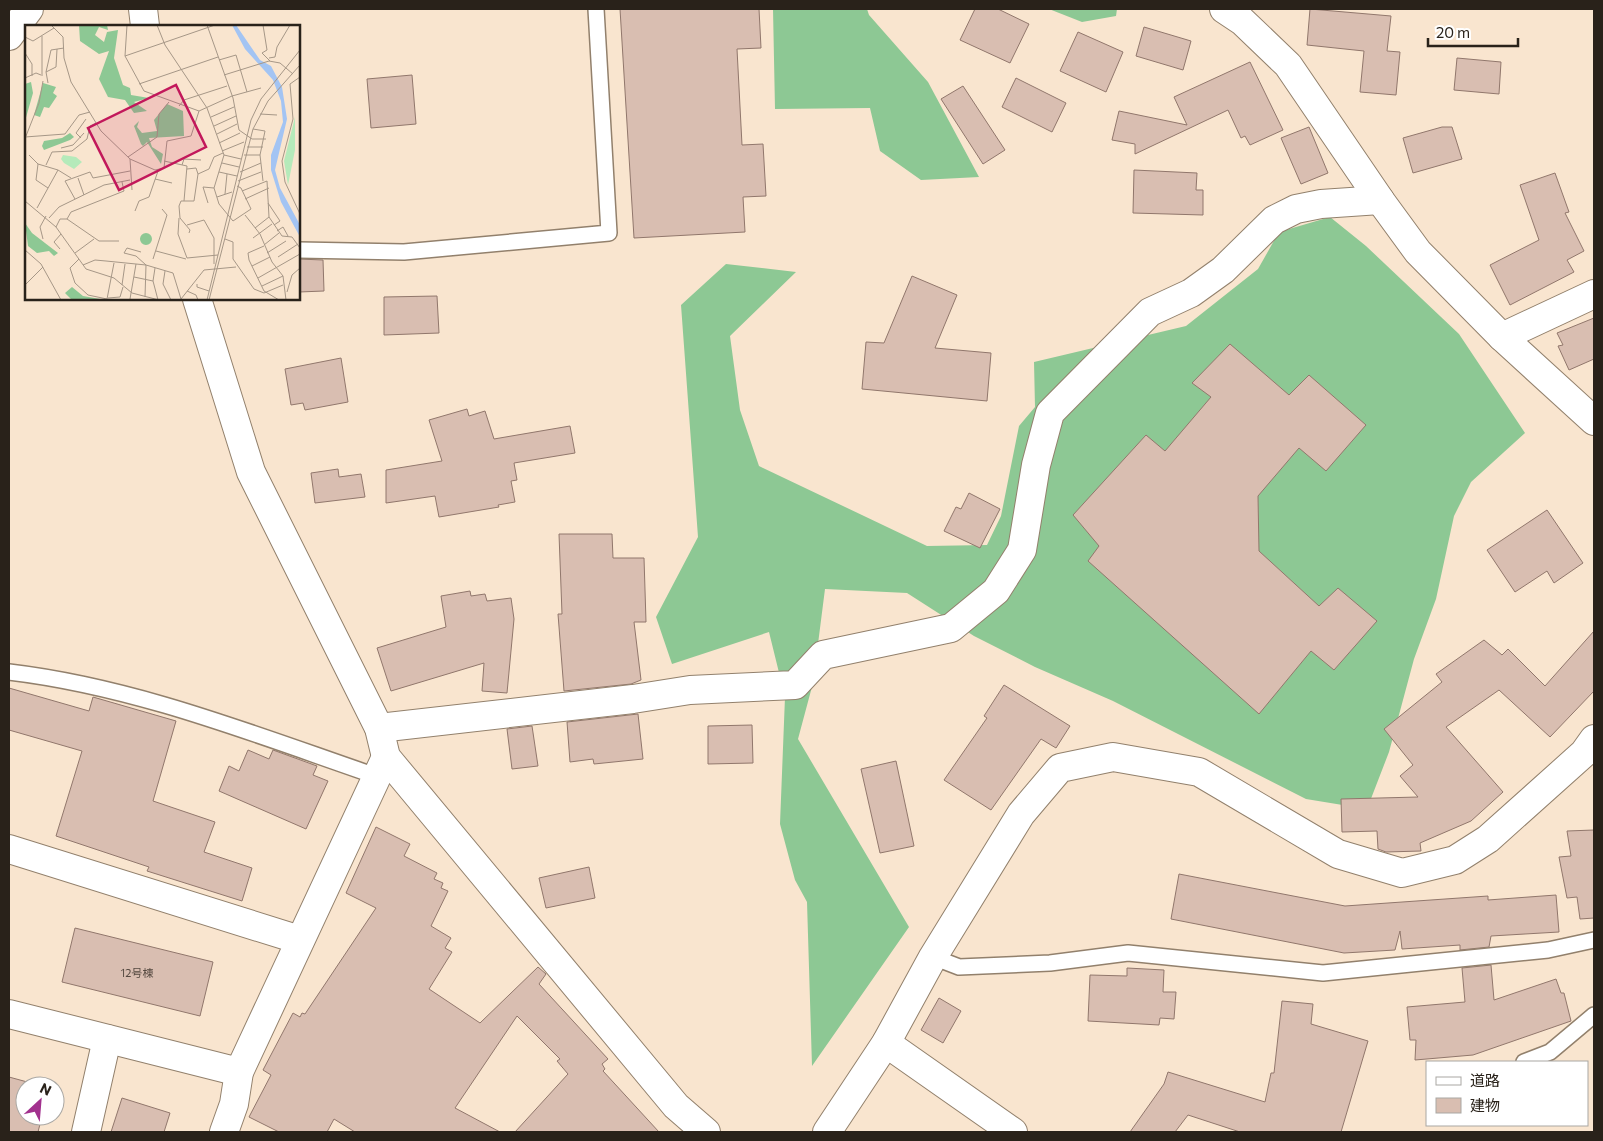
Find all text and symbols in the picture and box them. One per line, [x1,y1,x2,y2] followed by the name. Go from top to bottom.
[1428,15,1518,47] scale bar
[1436,23,1470,41] text: 20 m
[25,25,300,300] inset map
[121,966,153,979] house number: 12号棟
[1426,1061,1588,1126] legend
[1470,1071,1500,1089] text: 道路
[15,1076,65,1126] north arrow
[37,1079,54,1099] text: N
[1470,1096,1500,1114] text: 建物

